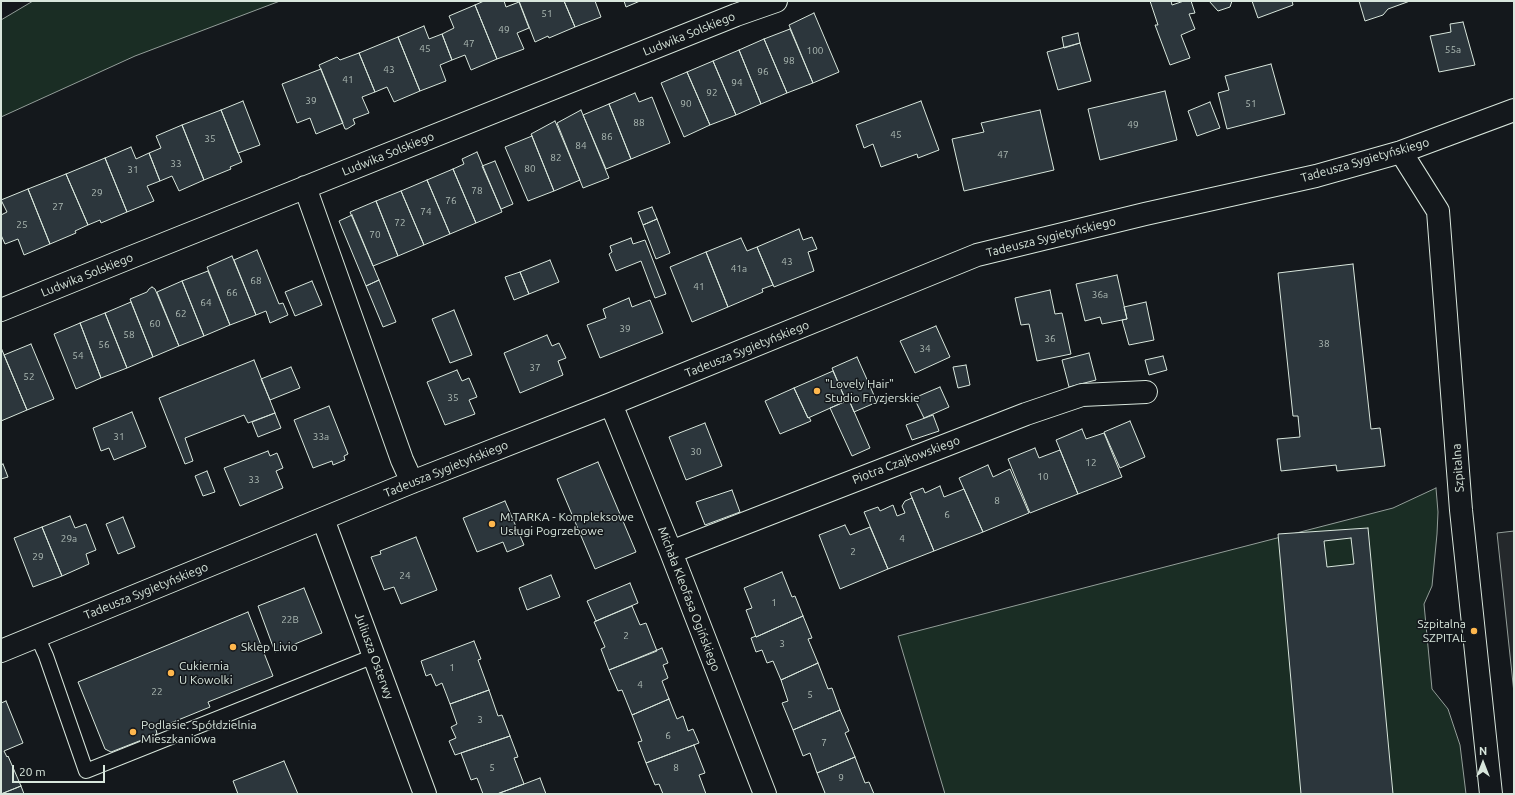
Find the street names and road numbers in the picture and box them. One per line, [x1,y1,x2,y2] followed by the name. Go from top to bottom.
[641,9,737,59] street label: Ludwika Solskiego
[340,129,436,179] street label: Ludwika Solskiego
[1299,135,1431,185] street label: Tadeusza Sygietyńskiego
[985,214,1117,260] street label: Tadeusza Sygietyńskiego
[39,250,135,300] street label: Ludwika Solskiego
[683,317,811,381] street label: Tadeusza Sygietyńskiego
[850,433,962,487] street label: Piotra Czajkowskiego
[382,437,510,501] street label: Tadeusza Sygietyńskiego
[1449,443,1467,493] street label: Szpitalna
[655,525,723,673] street label: Michała Kleofasa Ogińskiego
[82,559,210,623] street label: Tadeusza Sygietyńskiego
[352,611,396,701] street label: Juliusza Osterwy

